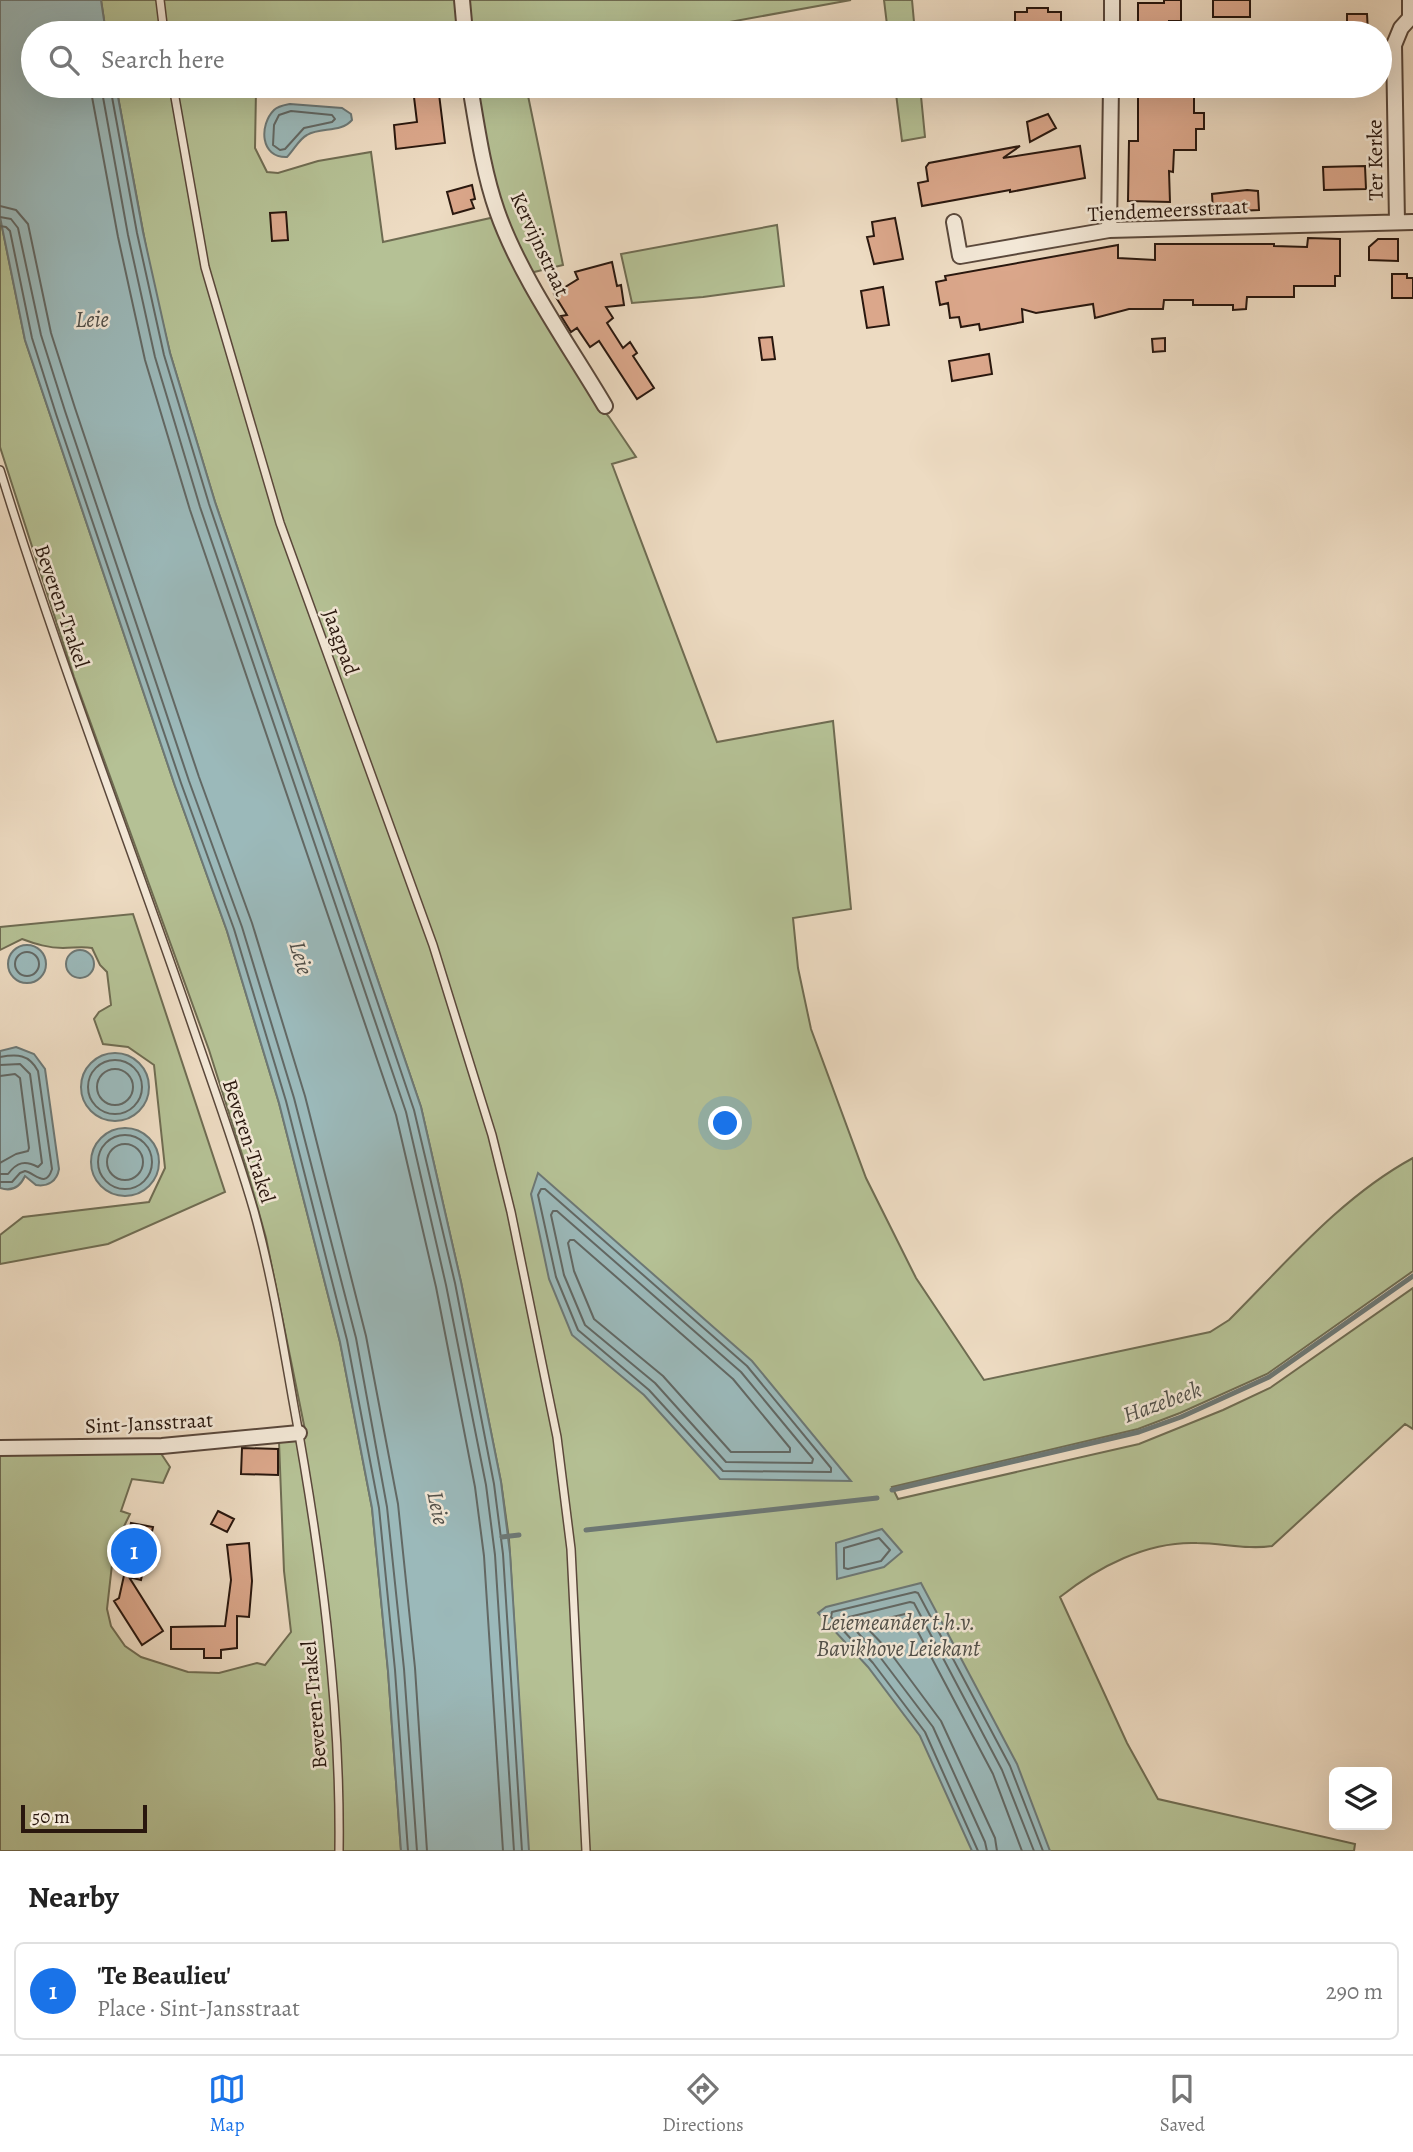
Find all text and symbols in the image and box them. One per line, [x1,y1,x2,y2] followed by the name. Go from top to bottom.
[21,21,1392,98] search box
[45,41,83,79] icon: search
[101,42,225,77] text: Search here
[1360,119,1390,201] street label: Ter Kerke
[504,187,576,301] street label: Kervijnstraat
[1087,192,1249,228] street label: Tiendemeersstraat
[75,304,109,335] water label: Leie
[28,541,96,671] street label: Beveren-Trakel
[316,605,366,680] street label: Jaagpad
[281,938,321,978] water label: Leie
[216,1076,282,1206] street label: Beveren-Trakel
[708,1106,742,1140] your location
[1118,1374,1206,1430] water label: Hazebeek
[84,1406,214,1440] street label: Sint-Jansstraat
[419,1488,457,1528] water label: Leie
[111,1525,157,1577] pin: 1
[816,1607,981,1664] water label: Leiemeander t.h.v. Bavikhove Leiekant
[294,1640,334,1770] street label: Beveren-Trakel
[1329,1767,1392,1830] map controls
[1329,1767,1392,1830] button: layers
[21,1802,147,1834] scale bar
[32,1804,70,1830] text: 50 m
[28,1877,119,1917] text: Nearby
[97,1958,231,1993] text: 'Te Beaulieu'
[49,1976,57,2007] text: 1
[1326,1976,1383,2007] text: 290 m
[97,1993,300,2024] text: Place · Sint-Jansstraat
[208,2070,246,2138] tab: Map
[662,2070,744,2138] tab: Directions
[1160,2070,1205,2138] tab: Saved

